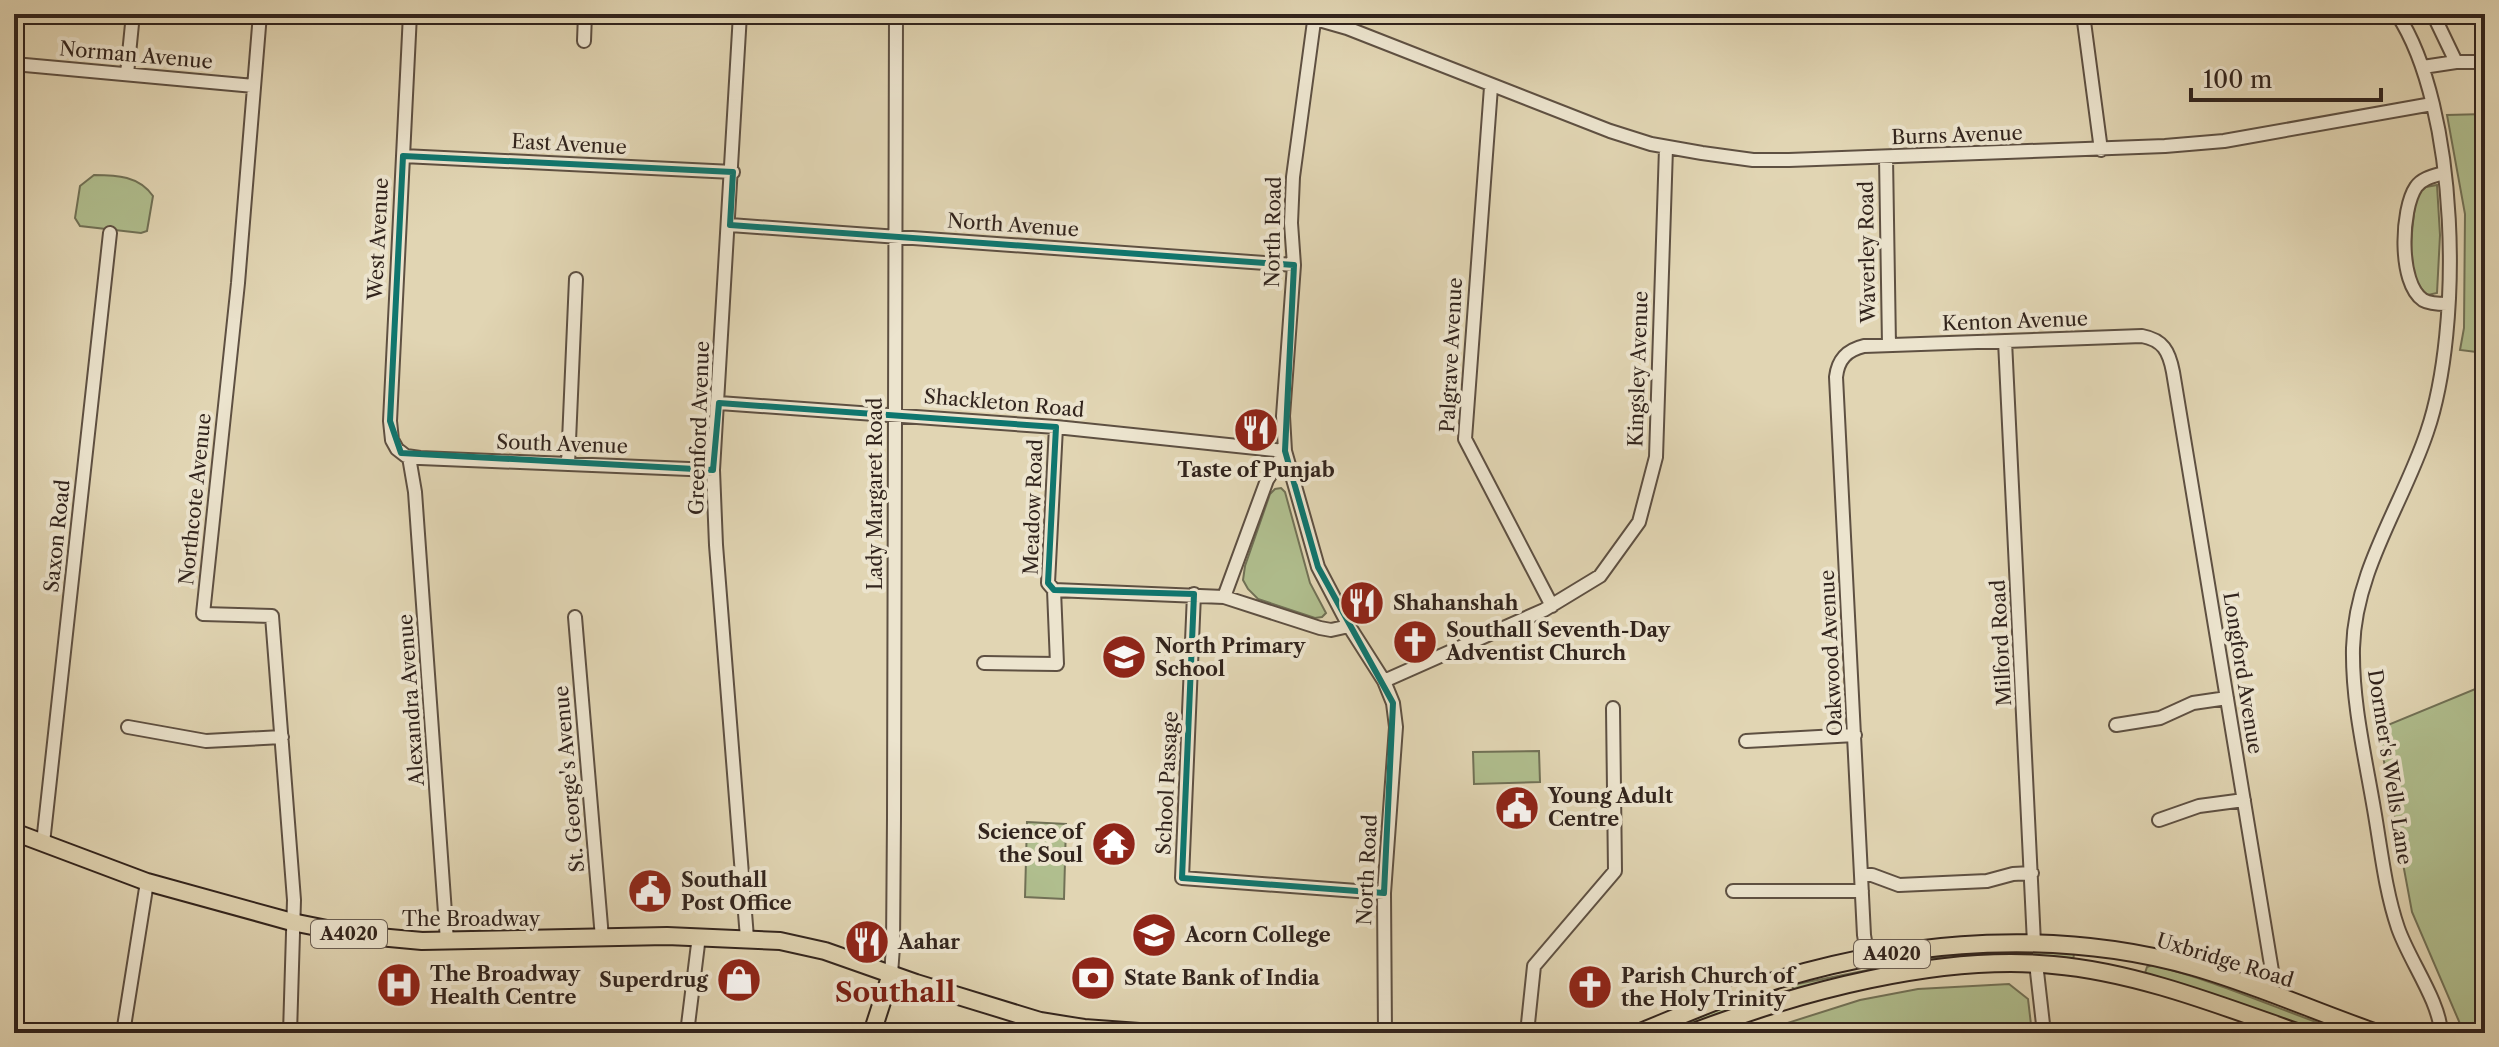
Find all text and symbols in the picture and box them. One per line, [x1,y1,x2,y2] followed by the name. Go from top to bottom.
[58,36,214,74] street label: Norman Avenue
[2191,52,2381,102] scale bar
[2203,65,2272,94] text: 100 m
[1891,121,2023,149] street label: Burns Avenue
[511,129,627,159] street label: East Avenue
[1260,176,1286,288] street label: North Road
[363,177,393,302] street label: West Avenue
[1854,181,1880,324] street label: Waverley Road
[946,208,1080,242] street label: North Avenue
[1435,277,1467,433] street label: Palgrave Avenue
[1623,290,1653,448] street label: Kingsley Avenue
[1942,306,2088,336] street label: Kenton Avenue
[684,340,714,516] street label: Greenford Avenue
[923,384,1085,422] street label: Shackleton Road
[863,398,887,590] street label: Lady Margaret Road
[1232,406,1280,454] restaurant icon: Taste of Punjab
[174,412,216,586] street label: Northcote Avenue
[496,430,628,458] street label: South Avenue
[1019,439,1047,575] street label: Meadow Road
[1177,458,1335,482] place label: Taste of Punjab
[39,478,75,594] street label: Saxon Road
[1815,569,1847,737] street label: Oakwood Avenue
[1338,579,1386,627] restaurant icon: Shahanshah
[1986,579,2016,707] street label: Milford Road
[2218,590,2268,756] street label: Longford Avenue
[1393,591,1519,615] place label: Shahanshah
[393,613,429,788] street label: Alexandra Avenue
[1391,618,1439,666] church icon: Southall Seventh-Day Adventist Church
[1445,618,1671,665] place label: Southall Seventh-Day Adventist Church
[1100,633,1148,681] school or university icon: North Primary School
[1155,634,1306,681] place label: North Primary School
[2363,668,2417,866] street label: Dormer's Wells Lane
[549,685,589,873] street label: St. George's Avenue
[1151,711,1183,855] street label: School Passage
[1493,784,1541,832] public building icon: Young Adult Centre
[1547,784,1673,831] place label: Young Adult Centre
[1352,814,1382,926] street label: North Road
[977,820,1086,867] place label: Science of the Soul
[1090,820,1138,868] temple icon: Science of the Soul
[626,867,674,915] public building icon: Southall Post Office
[681,868,792,915] place label: Southall Post Office
[402,907,541,931] street label: The Broadway
[1130,911,1178,959] school or university icon: Acorn College
[843,918,891,966] restaurant icon: Aahar
[311,920,387,948] road number: A4020
[1184,923,1331,947] place label: Acorn College
[2154,928,2296,992] street label: Uxbridge Road
[897,930,960,954] place label: Aahar
[1854,940,1930,968] road number: A4020
[1069,954,1117,1002] bank icon: State Bank of India
[715,956,763,1004] shop icon: Superdrug
[375,961,423,1009] hospital icon: The Broadway Health Centre
[430,962,581,1009] place label: The Broadway Health Centre
[1566,963,1614,1011] church icon: Parish Church of the Holy Trinity
[1621,964,1797,1011] place label: Parish Church of the Holy Trinity
[1124,966,1320,990] place label: State Bank of India
[599,968,708,992] place label: Superdrug
[835,975,955,1009] district label: Southall

